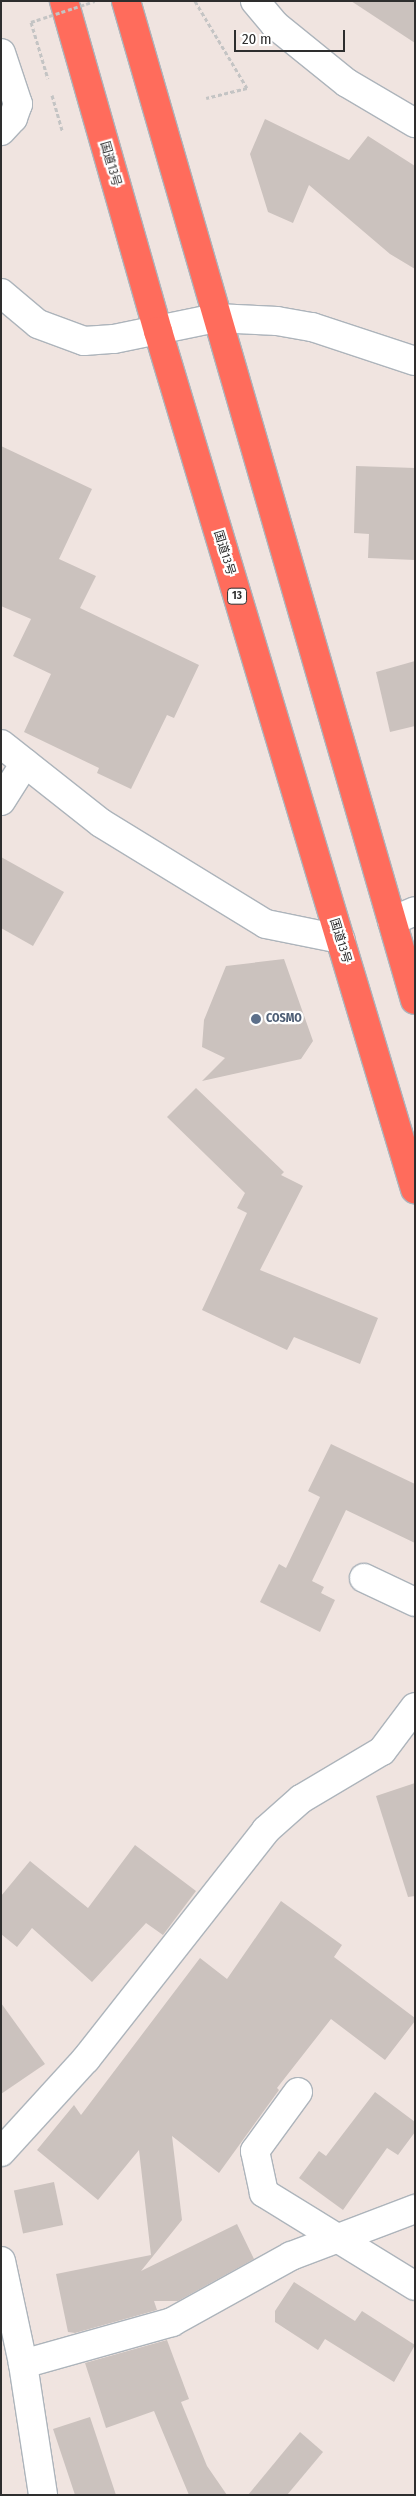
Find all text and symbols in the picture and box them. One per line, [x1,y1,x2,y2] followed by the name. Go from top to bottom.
[236,20,347,52] scale bar
[242,30,272,48] text: 20 m
[97,140,123,188] street label: 国道13号
[210,529,238,577] street label: 国道13号
[227,588,247,604] road number: 13
[326,917,354,965] street label: 国道13号
[266,1012,302,1026] place label: COSMO
[250,1013,262,1025] marker: COSMO

